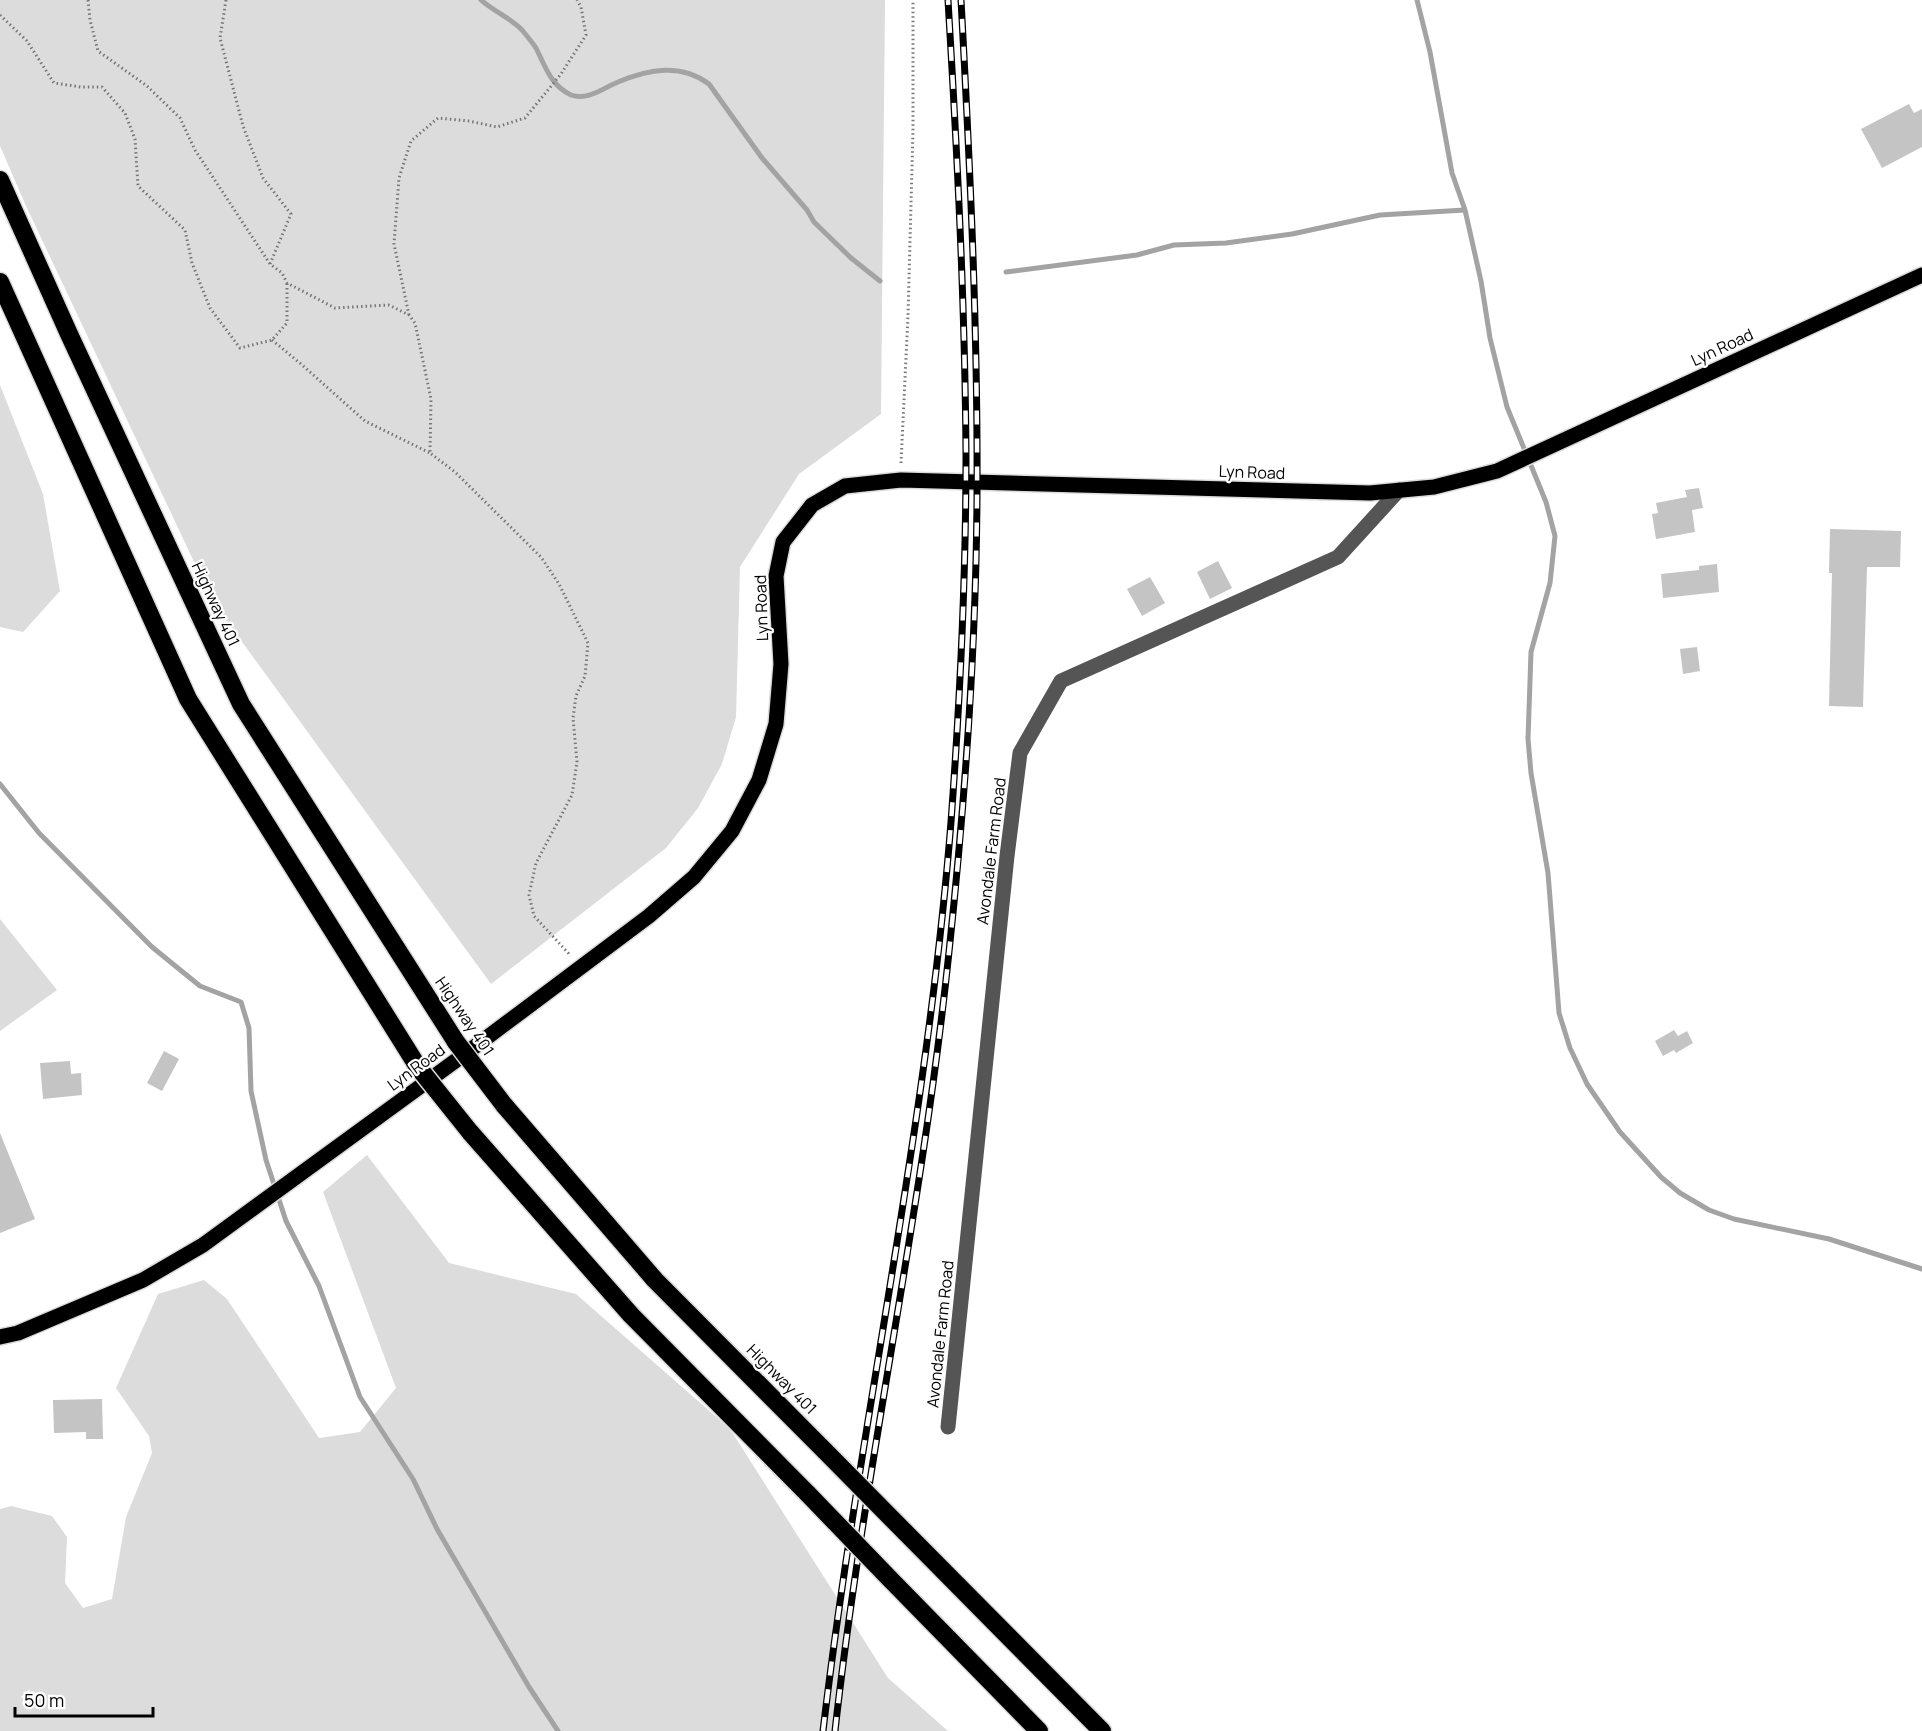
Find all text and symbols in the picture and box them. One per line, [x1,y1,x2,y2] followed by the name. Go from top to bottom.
[1687,323,1757,371] street label: Lyn Road
[1218,460,1286,484] street label: Lyn Road
[187,558,245,650] street label: Highway 401
[749,574,773,642] street label: Lyn Road
[971,776,1011,926] street label: Avondale Farm Road
[430,972,500,1060] street label: Highway 401
[383,1039,449,1095] street label: Lyn Road
[921,1259,959,1409] street label: Avondale Farm Road
[742,1339,822,1419] street label: Highway 401
[15,1680,153,1718] scale bar
[24,1688,64,1712] text: 50 m

